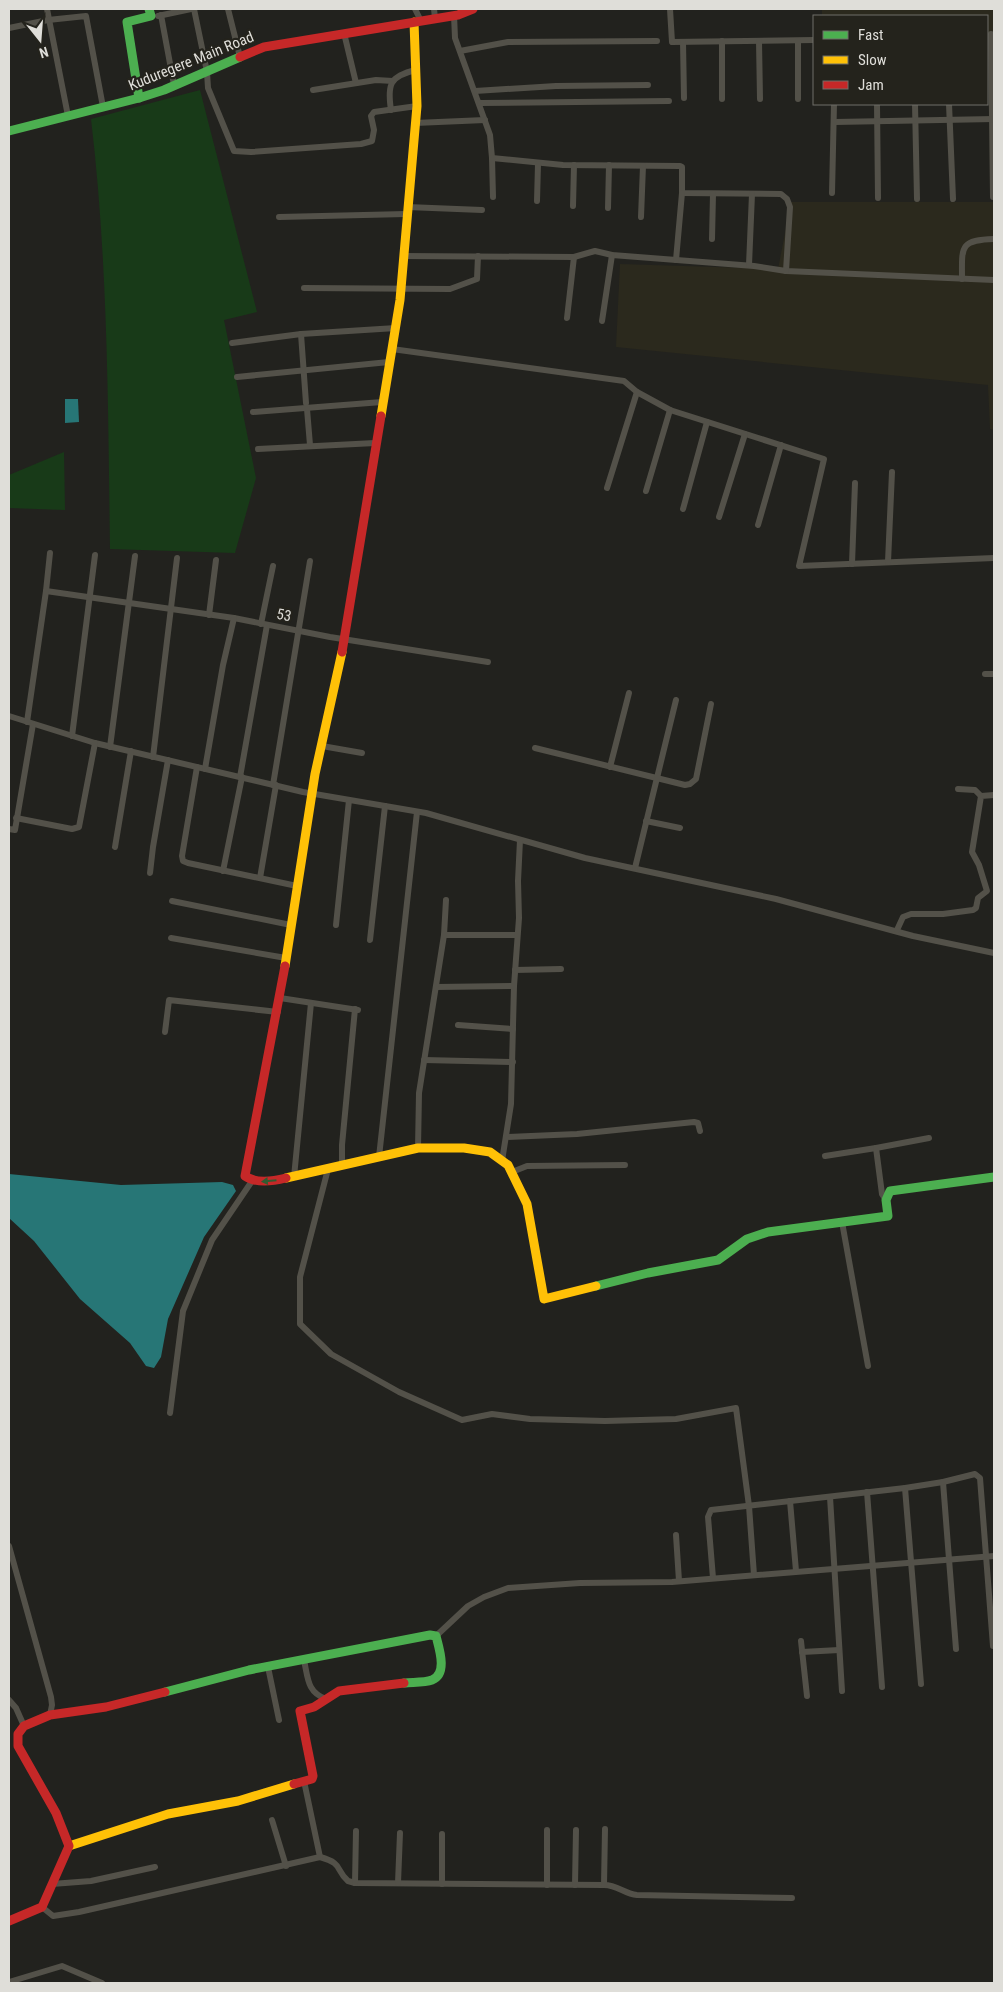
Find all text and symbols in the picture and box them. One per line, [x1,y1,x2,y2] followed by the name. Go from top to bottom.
[15,15,65,65] north arrow
[813,15,988,105] legend
[858,26,883,44] text: Fast
[126,28,256,94] street label: Kuduregere Main Road
[37,44,50,61] text: N
[858,51,887,69] text: Slow
[858,76,884,94] text: Jam
[275,605,293,625] street label: 53
[261,1177,277,1185] one-way arrow

